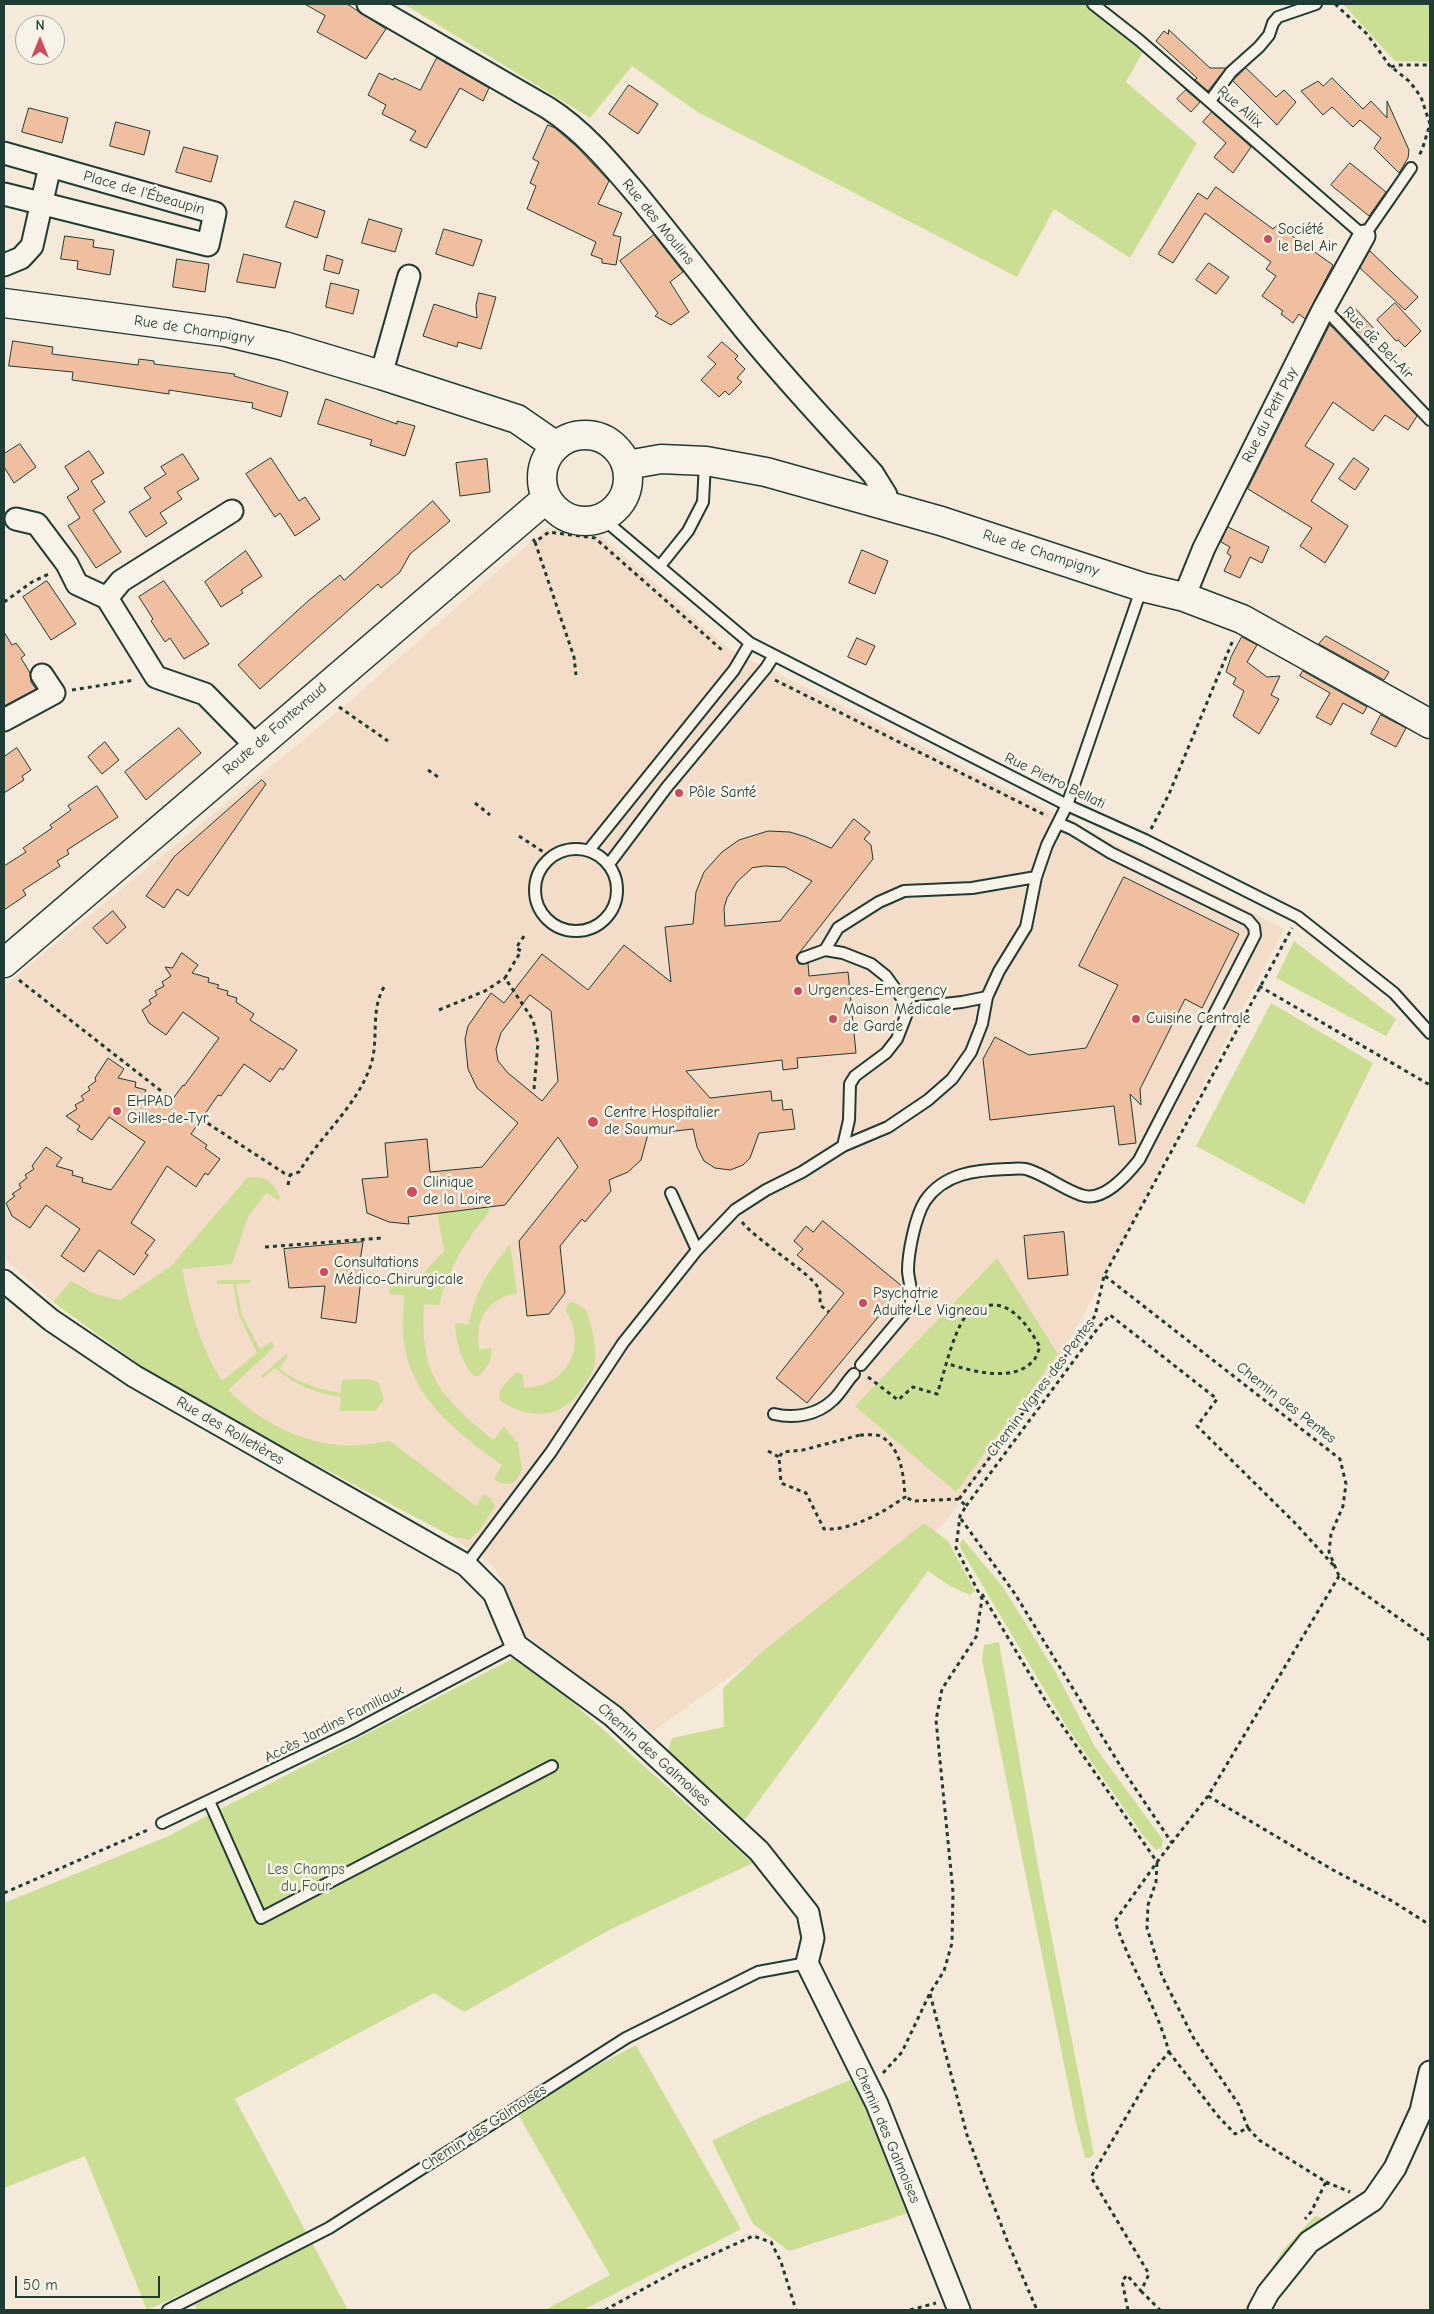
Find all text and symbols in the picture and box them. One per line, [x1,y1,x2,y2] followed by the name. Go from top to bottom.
[15,15,65,65] north arrow
[35,17,45,34] text: N
[1213,82,1267,132] street label: Rue Allix
[81,167,207,219] street label: Place de l'Ébeaupin
[618,175,698,269] street label: Rue des Moulins
[1278,221,1337,256] place label: Société le Bel Air
[1262,233,1274,245] marker: Société le Bel Air
[1339,303,1417,383] street label: Rue de Bel-Air
[133,312,255,348] street label: Rue de Champigny
[1238,364,1302,466] street label: Rue du Petit Puy
[981,526,1101,580] street label: Rue de Champigny
[219,679,331,779] street label: Route de Fontevraud
[1002,749,1108,813] street label: Rue Pietro Bellati
[689,784,756,802] place label: Pôle Santé
[673,787,685,799] marker: Pôle Santé
[808,982,947,1000] place label: Urgences-Emergency
[792,985,804,997] marker: Urgences-Emergency
[843,1001,951,1036] place label: Maison Médicale de Garde
[1146,1010,1250,1028] place label: Cuisine Centrale
[827,1013,839,1025] marker: Maison Médicale de Garde
[1130,1013,1142,1025] marker: Cuisine Centrale
[127,1093,209,1128] place label: EHPAD Gilles-de-Tyr
[604,1104,720,1139] place label: Centre Hospitalier de Saumur
[111,1105,123,1117] marker: EHPAD Gilles-de-Tyr
[586,1115,600,1129] marker: Centre Hospitalier de Saumur
[423,1174,491,1209] place label: Clinique de la Loire
[405,1185,419,1199] marker: Clinique de la Loire
[334,1254,464,1289] place label: Consultations Médico-Chirurgicale
[318,1266,330,1278] marker: Consultations Médico-Chirurgicale
[873,1285,987,1320] place label: Psychatrie Adulte Le Vigneau
[857,1297,869,1309] marker: Psychatrie Adulte Le Vigneau
[983,1315,1099,1461] street label: Chemin Vignes des Pentes
[1232,1358,1340,1448] street label: Chemin des Pentes
[173,1393,287,1469] street label: Rue des Rolletières
[262,1681,406,1767] street label: Accès Jardins Familiaux
[594,1699,714,1811] street label: Chemin des Galmoises
[267,1861,345,1896] park label: Les Champs du Four
[850,2064,924,2206] street label: Chemin des Galmoises
[418,2081,550,2175] street label: Chemin des Galmoises
[18,2266,162,2298] scale bar
[23,2276,58,2294] text: 50 m

